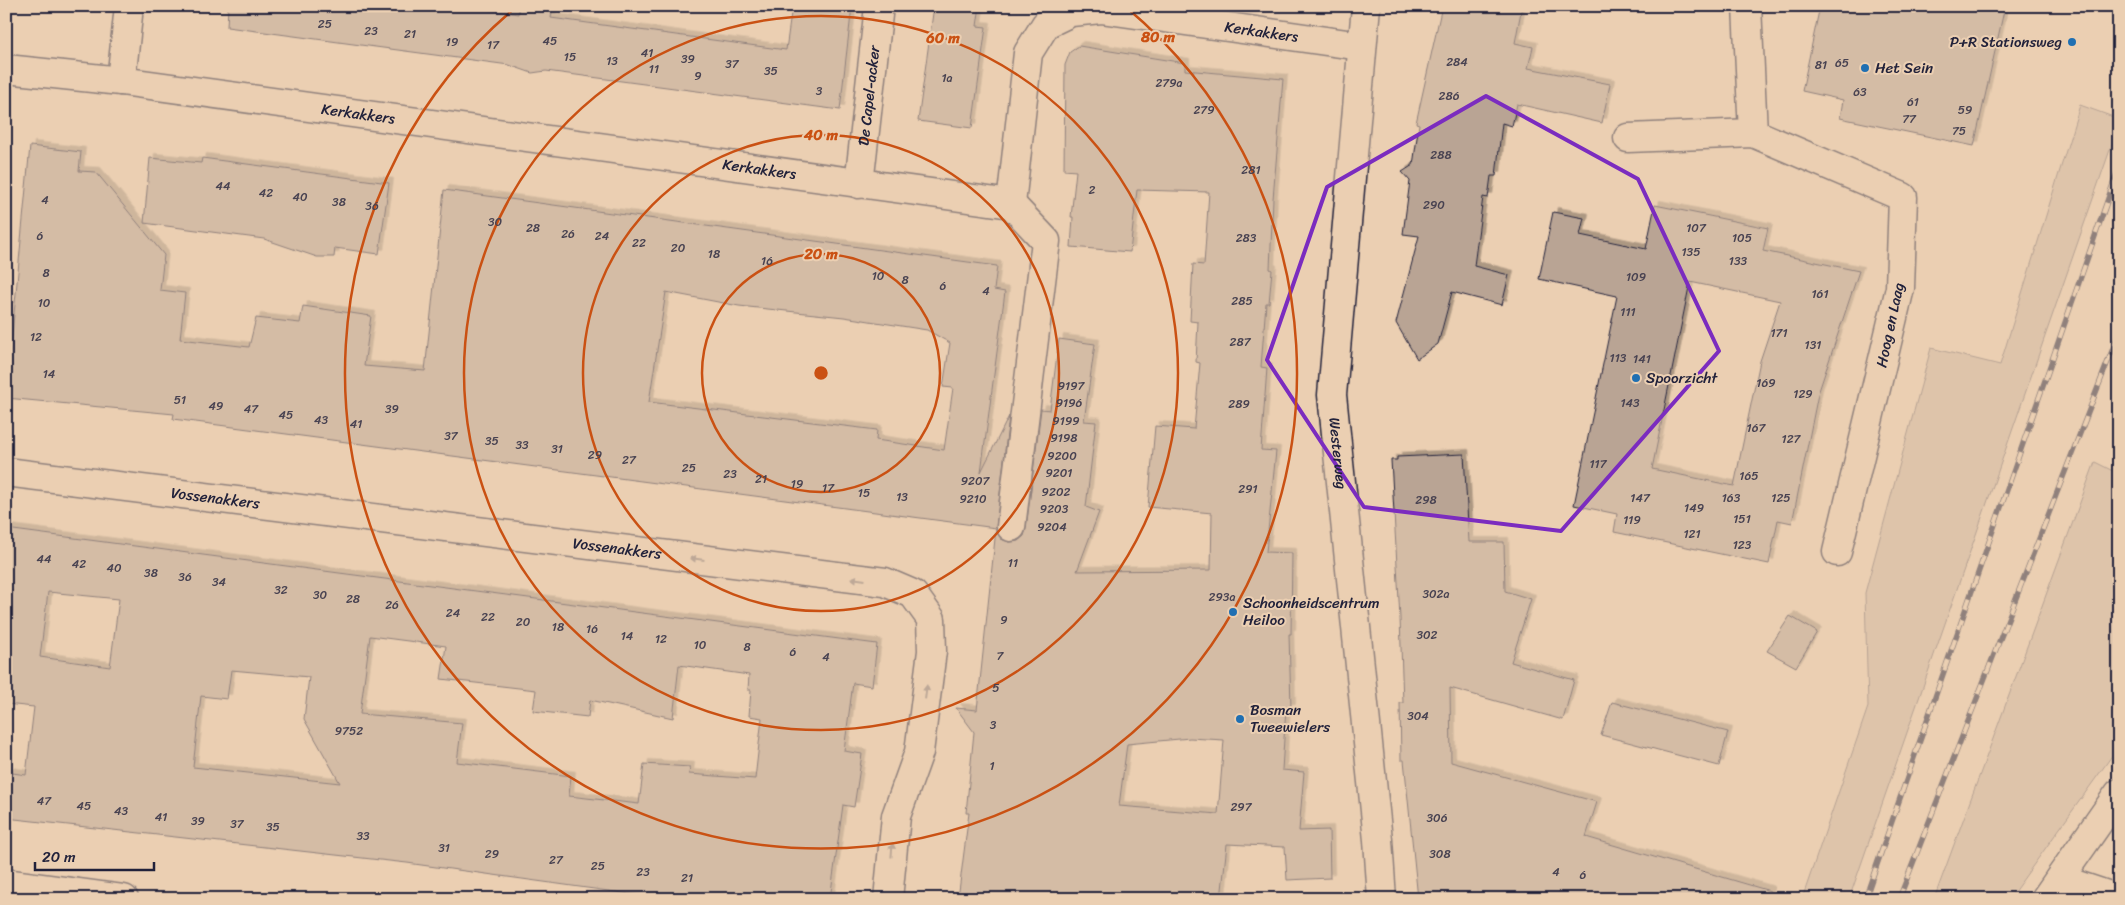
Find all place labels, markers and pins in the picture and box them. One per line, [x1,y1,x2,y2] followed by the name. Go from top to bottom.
[1950,29,2062,55] place label: P+R Stationsweg
[2066,36,2078,48] marker: P+R Stationsweg
[1875,55,1933,81] place label: Het Sein
[1859,62,1871,74] marker: Het Sein
[812,364,830,382] centre of rings
[1646,365,1718,391] place label: Spoorzicht
[1630,372,1642,384] marker: Spoorzicht
[1243,590,1379,633] place label: Schoonheidscentrum Heiloo
[1227,606,1239,618] marker: Schoonheidscentrum Heiloo
[1250,697,1330,740] place label: Bosman Tweewielers
[1234,713,1246,725] marker: Bosman Tweewielers

